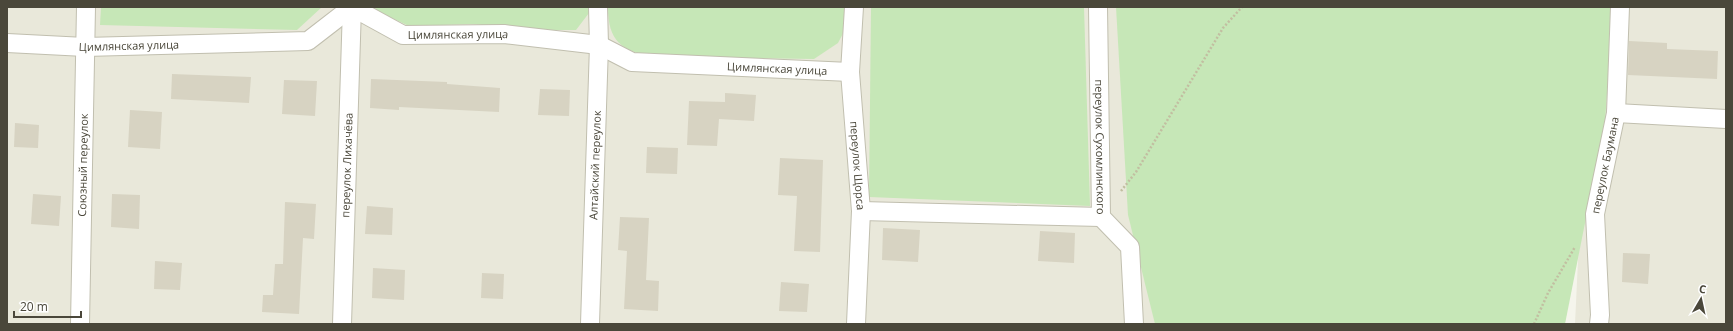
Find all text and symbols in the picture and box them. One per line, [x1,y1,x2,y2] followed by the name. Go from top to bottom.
[408,26,509,42] street label: Цимлянская улица
[78,36,179,54] street label: Цимлянская улица
[727,58,828,78] street label: Цимлянская улица
[1092,79,1109,215] street label: переулок Сухомлинского
[585,110,604,220] street label: Алтайский переулок
[337,112,356,218] street label: переулок Лихачёва
[74,113,91,217] street label: Союзный переулок
[1587,115,1622,215] street label: переулок Баумана
[847,121,869,211] street label: переулок Щорса
[1681,279,1721,319] north arrow
[1698,281,1707,297] text: С
[14,293,81,319] scale bar
[20,298,48,315] text: 20 m

